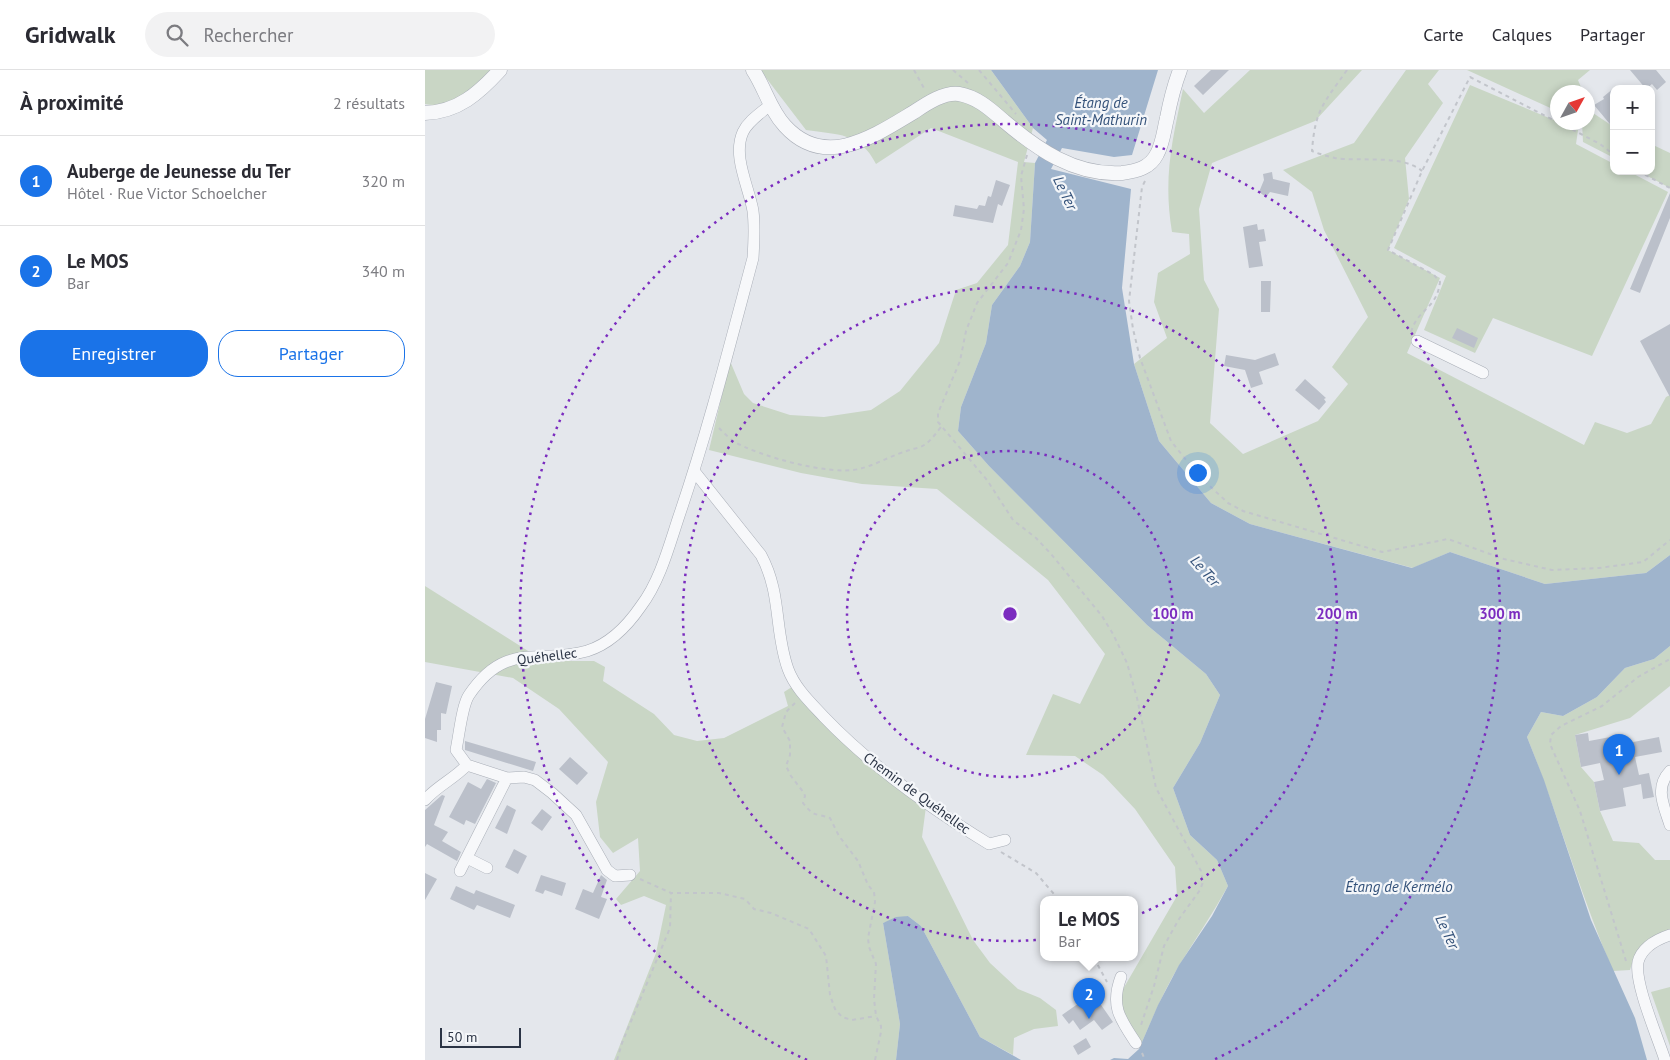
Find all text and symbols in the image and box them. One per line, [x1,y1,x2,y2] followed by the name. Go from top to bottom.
[145,12,495,57] search box
[25,19,115,50] text: Gridwalk
[163,21,191,49] icon: search
[203,23,293,47] text: Rechercher
[1423,23,1464,46] text: Carte
[1492,23,1552,46] text: Calques
[1580,23,1645,46] text: Partager
[1550,85,1595,130] north arrow
[1610,85,1655,175] map controls
[1610,85,1655,130] button: +
[20,89,124,116] text: À proximité
[333,93,405,113] text: 2 résultats
[1055,93,1147,129] water label: Étang de Saint-Mathurin
[1610,130,1655,175] button: −
[67,159,291,183] text: Auberge de Jeunesse du Ter
[31,171,41,191] text: 1
[362,171,405,191] text: 320 m
[1049,173,1082,214] water label: Le Ter
[67,183,267,203] text: Hôtel · Rue Victor Schoelcher
[67,249,129,273] text: Le MOS
[31,261,41,281] text: 2
[362,261,405,281] text: 340 m
[67,273,90,293] text: Bar
[20,330,208,377] button: Enregistrer
[218,330,405,377] button: Partager
[1185,460,1211,486] your location
[1186,551,1225,591] water label: Le Ter
[1152,604,1194,623] text: 100 m
[1316,604,1358,623] text: 200 m
[1479,604,1521,623] text: 300 m
[1001,605,1019,623] centre of rings
[516,643,578,669] street label: Quéhellec
[1603,734,1635,775] pin: 1
[860,748,974,838] street label: Chemin de Quéhellec
[1345,877,1453,896] water label: Étang de Kermélo
[1040,896,1138,961] popup
[1058,907,1120,931] text: Le MOS
[1431,912,1464,953] water label: Le Ter
[1058,931,1081,951] text: Bar
[1073,978,1105,1019] pin: 2
[440,1025,521,1048] scale bar
[447,1028,477,1046] text: 50 m

